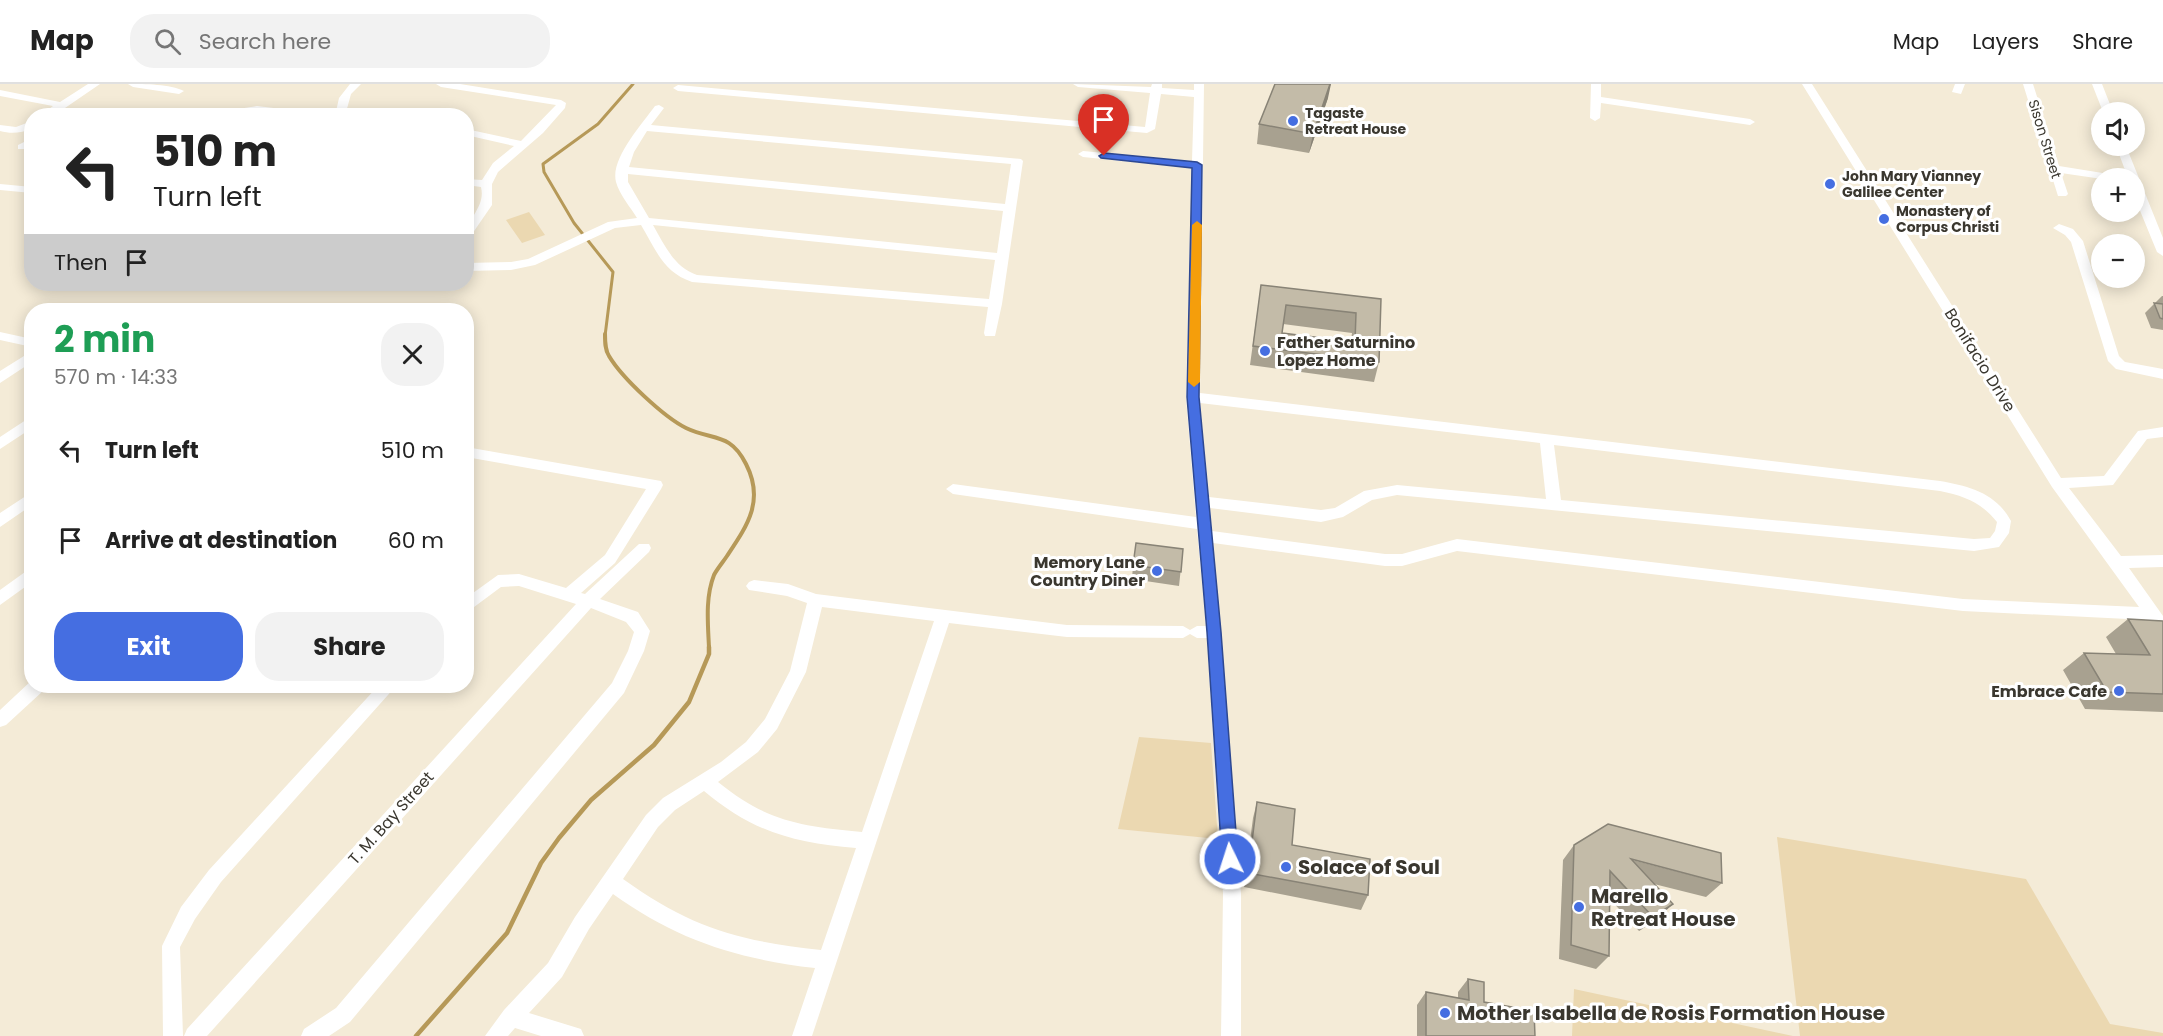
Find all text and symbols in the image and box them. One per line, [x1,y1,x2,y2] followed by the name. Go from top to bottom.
[130,14,550,68] search box
[30,21,94,60] text: Map
[151,25,184,58] icon: search
[199,26,331,57] text: Search here
[1893,27,1939,56] text: Map
[1972,27,2039,56] text: Layers
[2072,27,2133,56] text: Share
[1078,94,1129,156] pin
[2024,97,2066,181] street label: Sison Street
[2091,102,2145,288] map controls
[2091,102,2145,156] button: sound
[1087,103,1120,136] icon: arrive
[1305,103,1407,139] place label: Tagaste Retreat House
[1286,114,1300,128] marker: Tagaste Retreat House
[153,122,277,181] text: 510 m
[54,132,132,210] icon: left
[1842,166,1981,202] place label: John Mary Vianney Galilee Center
[2091,168,2145,222] button: +
[1823,177,1837,191] marker: John Mary Vianney Galilee Center
[153,178,262,215] text: Turn left
[1896,201,1999,237] place label: Monastery of Corpus Christi
[1877,212,1891,226] marker: Monastery of Corpus Christi
[2091,234,2145,288] button: −
[120,246,153,279] icon: arrive
[54,247,108,278] text: Then
[1939,304,2021,416] street label: Bonifacio Drive
[54,314,155,365] text: 2 min
[381,323,444,386] button: close
[1277,331,1415,372] place label: Father Saturnino Lopez Home
[1258,344,1272,358] marker: Father Saturnino Lopez Home
[54,363,178,391] text: 570 m · 14:33
[54,434,87,467] icon: left
[105,435,199,466] text: Turn left
[381,435,444,466] text: 510 m
[54,524,87,557] icon: arrive
[105,525,337,556] text: Arrive at destination
[388,525,444,556] text: 60 m
[1030,551,1145,592] place label: Memory Lane Country Diner
[1150,564,1164,578] marker: Memory Lane Country Diner
[54,612,243,681] button: Exit
[255,612,444,681] button: Share
[1991,680,2107,703] place label: Embrace Cafe
[2112,684,2126,698] marker: Embrace Cafe
[343,766,439,870] street label: T. M. Bay Street
[1198,827,1262,891] position arrow
[1298,853,1440,881] place label: Solace of Soul
[1279,860,1293,874] marker: Solace of Soul
[1591,882,1736,933] place label: Marello Retreat House
[1572,900,1586,914] marker: Marello Retreat House
[1457,999,1885,1027] place label: Mother Isabella de Rosis Formation House
[1438,1006,1452,1020] marker: Mother Isabella de Rosis Formation House

